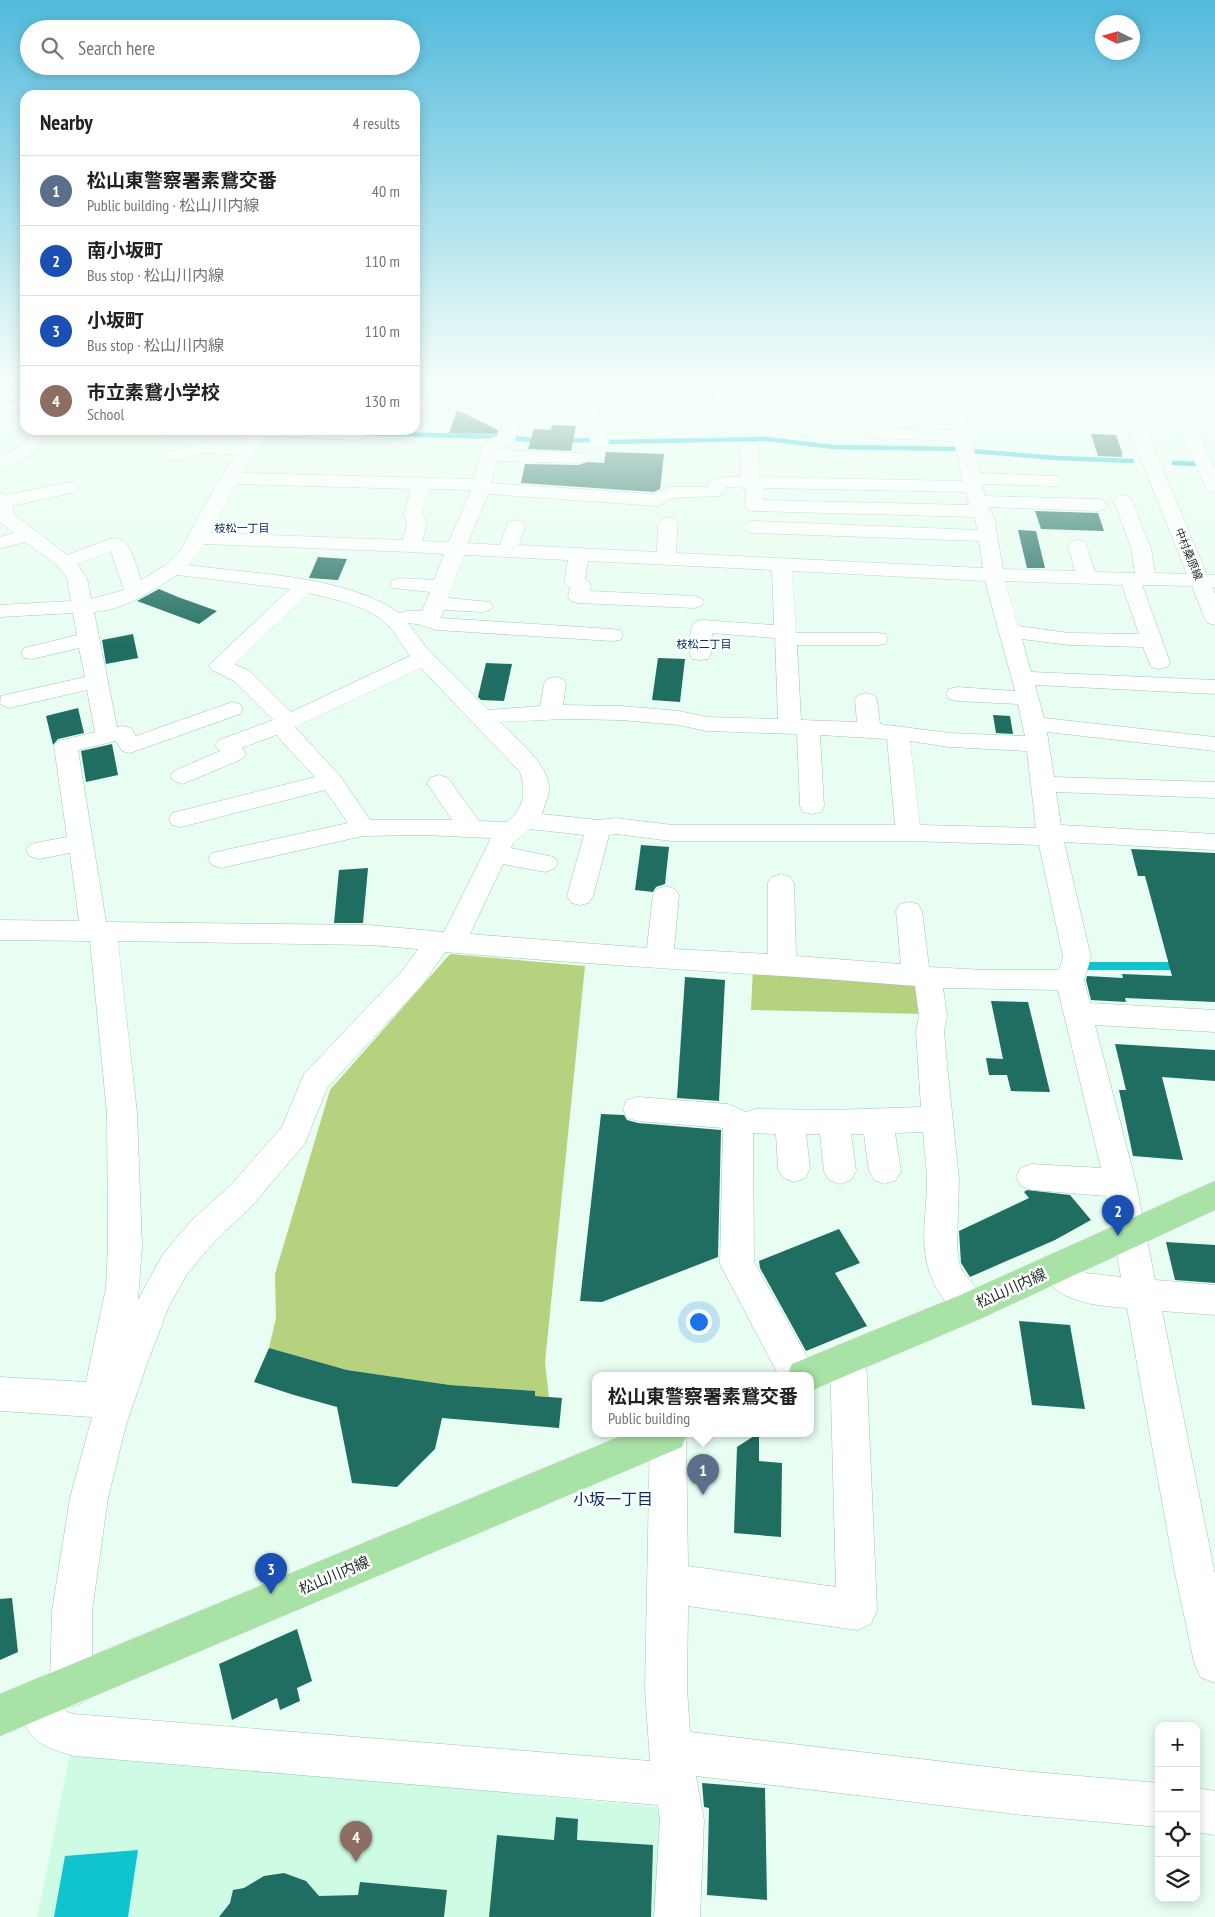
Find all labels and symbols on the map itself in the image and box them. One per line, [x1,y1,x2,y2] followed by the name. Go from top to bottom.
[1095,15,1140,60] north arrow
[215,521,270,535] district label: 枝松一丁目
[1172,526,1206,582] street label: 中村桑原線
[677,637,732,651] district label: 枝松二丁目
[1102,1195,1134,1236] pin: 2
[973,1264,1049,1312] street label: 松山川内線
[686,1309,712,1335] your location
[687,1454,719,1495] pin: 1
[573,1489,653,1509] district label: 小坂一丁目
[296,1552,372,1598] street label: 松山川内線
[255,1553,287,1594] pin: 3
[340,1821,372,1862] pin: 4

